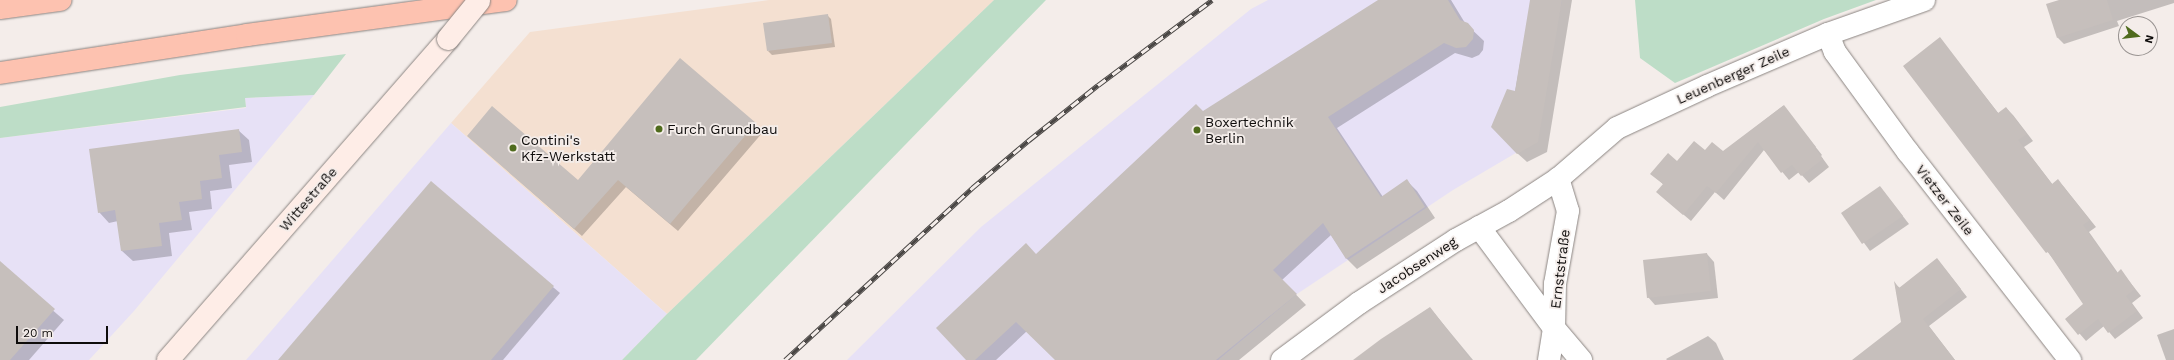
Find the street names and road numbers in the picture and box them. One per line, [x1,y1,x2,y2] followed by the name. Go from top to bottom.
[1674,42,1792,108] street label: Leuenberger Zeile
[1912,161,1978,239] street label: Vietzer Zeile
[276,163,340,235] street label: Wittestraße
[1547,228,1573,310] street label: Ernststraße
[1374,233,1460,297] street label: Jacobsenweg

